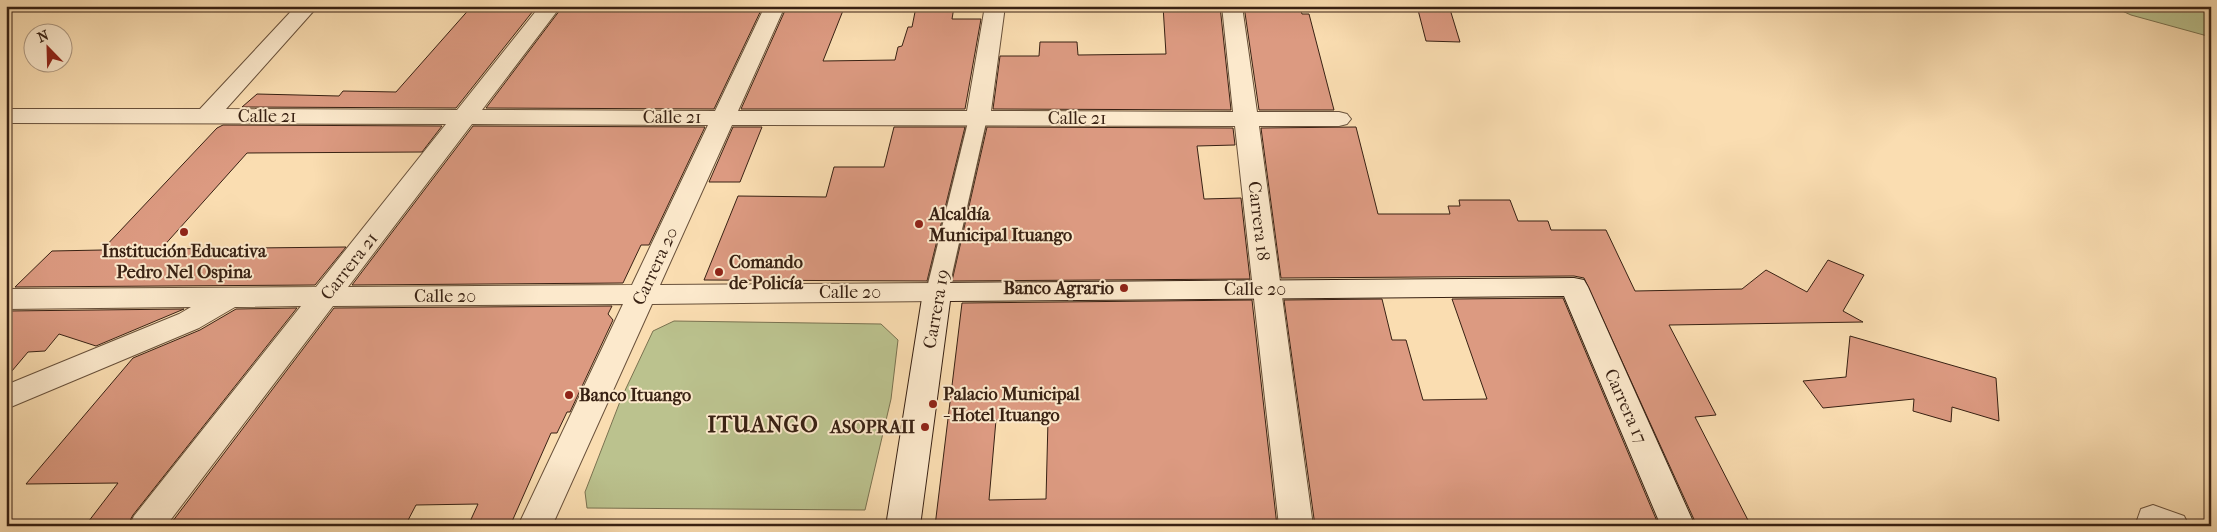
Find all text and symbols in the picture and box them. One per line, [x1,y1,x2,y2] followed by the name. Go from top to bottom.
[22,22,72,72] north arrow
[35,26,52,46] text: N
[238,106,296,127] street label: Calle 21
[643,107,701,128] street label: Calle 21
[1048,108,1106,129] street label: Calle 21
[1243,180,1274,262] street label: Carrera 18
[928,204,1072,246] place label: Alcaldía Municipal Ituango
[913,218,925,230] marker: Alcaldía Municipal Ituango
[628,224,683,309] street label: Carrera 20
[178,226,190,238] marker: Institución Educativa Pedro Nel Ospina
[316,228,382,304] street label: Carrera 21
[102,241,267,283] place label: Institución Educativa Pedro Nel Ospina
[729,252,803,294] place label: Comando de Policía
[713,266,725,278] marker: Comando de Policía
[919,268,954,350] street label: Carrera 19
[1003,278,1114,299] place label: Banco Agrario
[1224,279,1286,300] street label: Calle 20
[819,282,881,303] street label: Calle 20
[1118,282,1130,294] marker: Banco Agrario
[414,286,476,307] street label: Calle 20
[1600,366,1651,447] street label: Carrera 17
[943,384,1081,426] place label: Palacio Municipal - Hotel Ituango
[579,385,691,406] place label: Banco Ituango
[563,389,575,401] marker: Banco Ituango
[927,398,939,410] marker: Palacio Municipal - Hotel Ituango
[707,412,819,438] district label: ITUANGO
[829,417,915,438] place label: ASOPRAII
[919,421,931,433] marker: ASOPRAII

